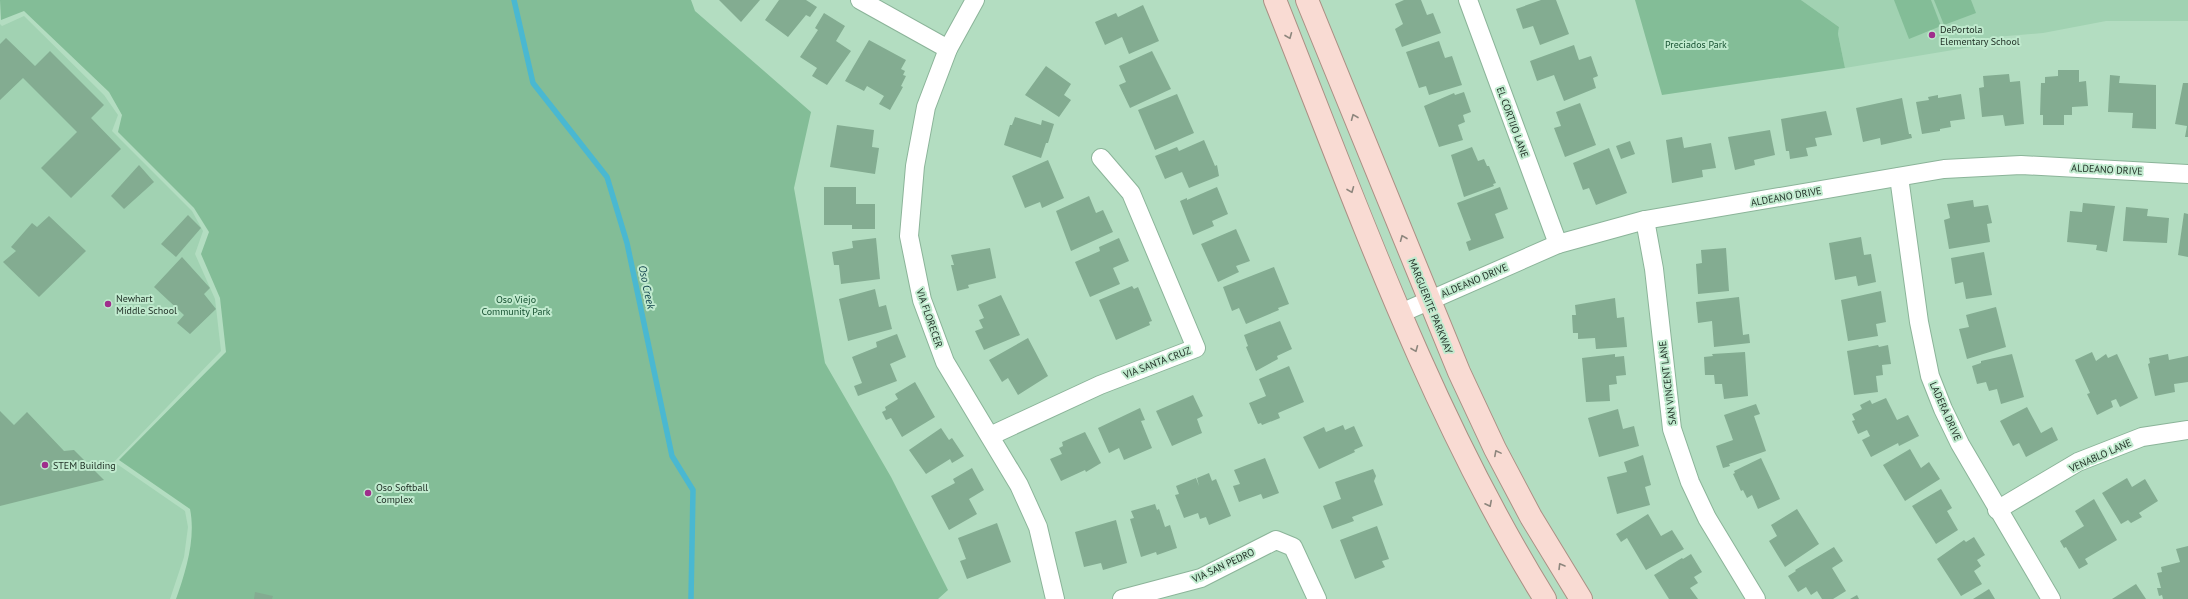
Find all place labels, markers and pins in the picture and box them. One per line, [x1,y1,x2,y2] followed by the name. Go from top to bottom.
[1940,23,2020,48] place label: DePortola Elementary School
[1927,30,1937,40] marker: DePortola Elementary School
[116,292,177,317] place label: Newhart Middle School
[103,299,113,309] marker: Newhart Middle School
[53,459,116,472] place label: STEM Building
[40,460,50,470] marker: STEM Building
[376,481,428,506] place label: Oso Softball Complex
[363,488,373,498] marker: Oso Softball Complex

